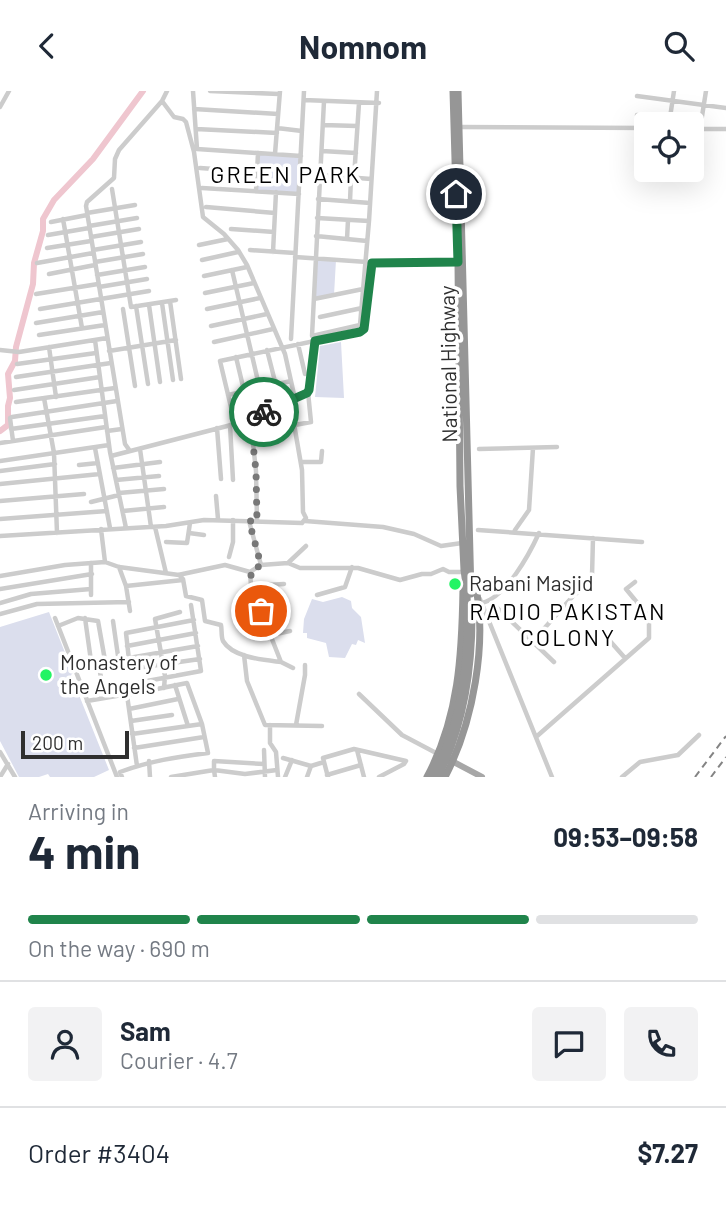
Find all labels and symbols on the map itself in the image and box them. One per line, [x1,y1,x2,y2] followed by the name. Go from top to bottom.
[210,160,362,188] district label: GREEN PARK
[426,164,486,224] pin
[434,285,461,443] street label: National Highway
[229,377,299,447] courier
[469,570,593,595] place label: Rabani Masjid
[447,576,463,592] marker: Rabani Masjid
[231,581,291,641] pin
[469,597,667,651] district label: RADIO PAKISTAN COLONY
[60,649,178,698] place label: Monastery of the Angels
[38,667,54,683] marker: Monastery of the Angels
[21,728,130,760] scale bar

